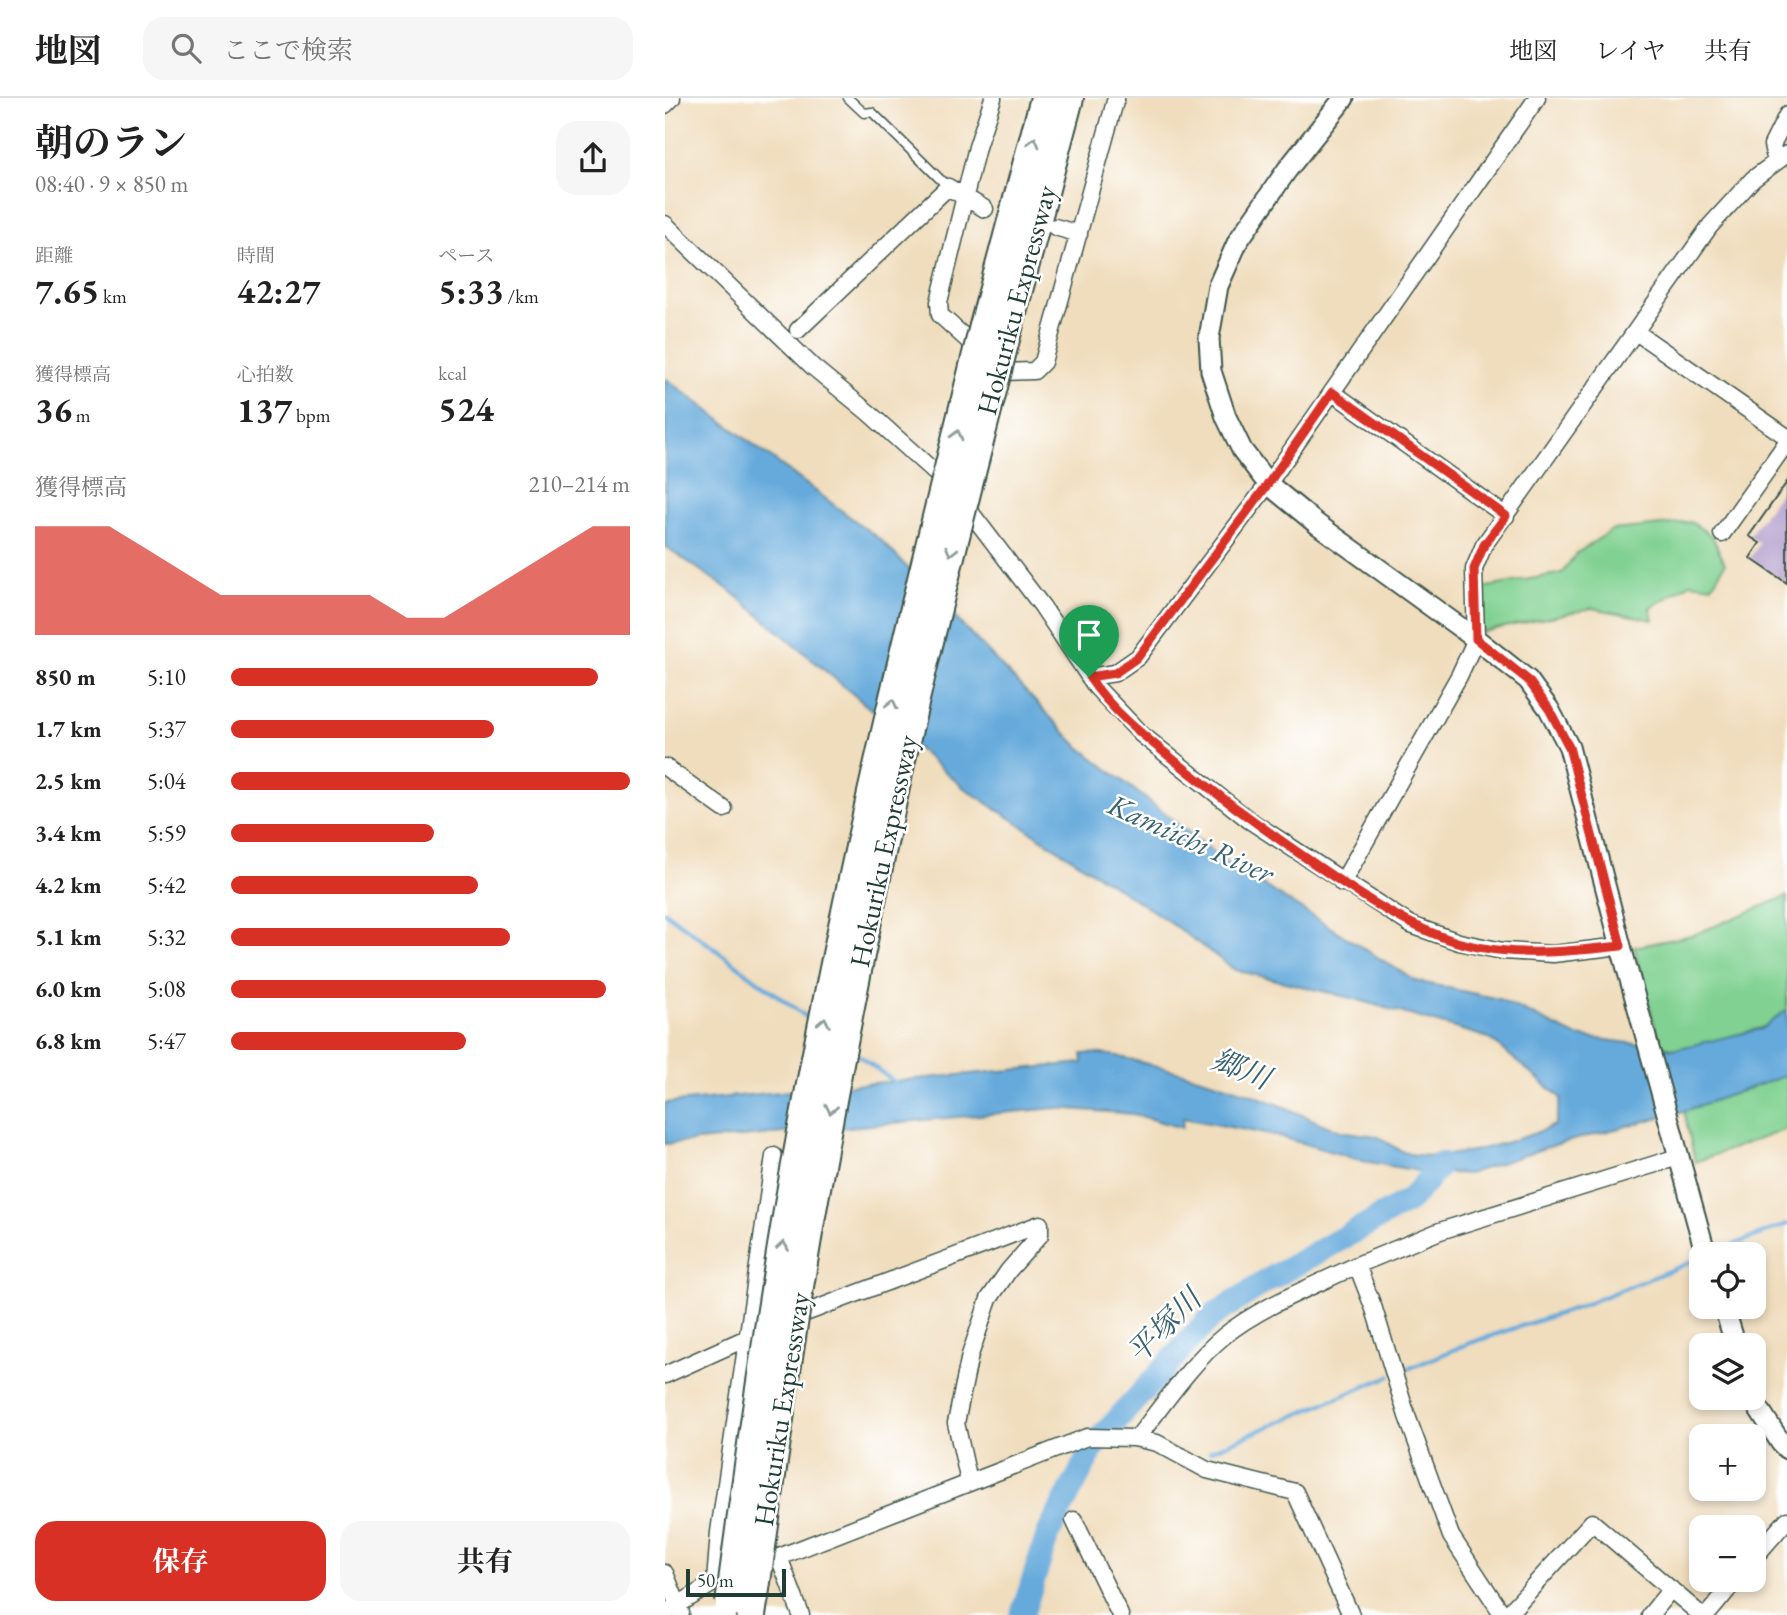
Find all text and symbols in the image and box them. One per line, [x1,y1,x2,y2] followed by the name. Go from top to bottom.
[143,17,633,80] search box
[35,29,101,72] text: 地図
[167,29,205,67] icon: search
[223,33,353,67] text: ここで検索
[1509,35,1557,66] text: 地図
[1595,35,1666,66] text: レイヤ
[1704,35,1752,66] text: 共有
[35,118,187,167] text: 朝のラン
[556,121,630,195] button: share
[1025,136,1040,148] one-way arrow
[35,169,188,199] text: 08:40 · 9 × 850 m
[968,180,1064,419] street label: Hokuriku Expressway
[35,243,73,268] text: 距離
[237,243,275,268] text: 時間
[438,243,494,268] text: ペース
[35,268,99,313] text: 7.65
[237,268,321,313] text: 42:27
[438,268,504,313] text: 5:33
[99,284,127,309] text: km
[504,284,539,309] text: /km
[438,361,467,386] text: kcal
[35,362,111,387] text: 獲得標高
[237,362,294,387] text: 心拍数
[438,386,494,431] text: 524
[35,387,72,432] text: 36
[237,387,292,432] text: 137
[72,403,91,428] text: m
[292,403,330,428] text: bpm
[949,429,963,441] one-way arrow
[529,469,630,499] text: 210–214 m
[35,472,127,502] text: 獲得標高
[945,545,959,557] one-way arrow
[1059,605,1119,677] pin
[1070,616,1108,654] icon: arrive
[35,662,96,692] text: 850 m
[147,662,186,692] text: 5:10
[884,698,898,710] one-way arrow
[35,714,102,744] text: 1.7 km
[147,714,186,744] text: 5:37
[841,731,925,970] street label: Hokuriku Expressway
[35,766,102,796] text: 2.5 km
[147,766,186,796] text: 5:04
[1101,784,1282,893] water label: Kamiichi River
[35,818,102,848] text: 3.4 km
[147,818,186,848] text: 5:59
[35,870,102,900] text: 4.2 km
[147,870,186,900] text: 5:42
[35,922,102,952] text: 5.1 km
[147,922,186,952] text: 5:32
[35,974,102,1004] text: 6.0 km
[147,974,186,1004] text: 5:08
[816,1016,831,1028] one-way arrow
[35,1026,102,1056] text: 6.8 km
[147,1026,186,1056] text: 5:47
[1206,1039,1279,1099] water label: 郷川
[824,1103,839,1115] one-way arrow
[775,1240,790,1252] one-way arrow
[1689,1242,1766,1592] map controls
[1689,1242,1766,1319] button: locate
[1118,1278,1211,1371] water label: 平塚川
[745,1289,817,1529] street label: Hokuriku Expressway
[1689,1333,1766,1410] button: layers
[1689,1424,1766,1501] button: +
[1689,1515,1766,1592] button: −
[35,1521,326,1601] button: 保存
[340,1521,630,1601] button: 共有
[686,1566,786,1598] scale bar
[697,1568,734,1593] text: 50 m

